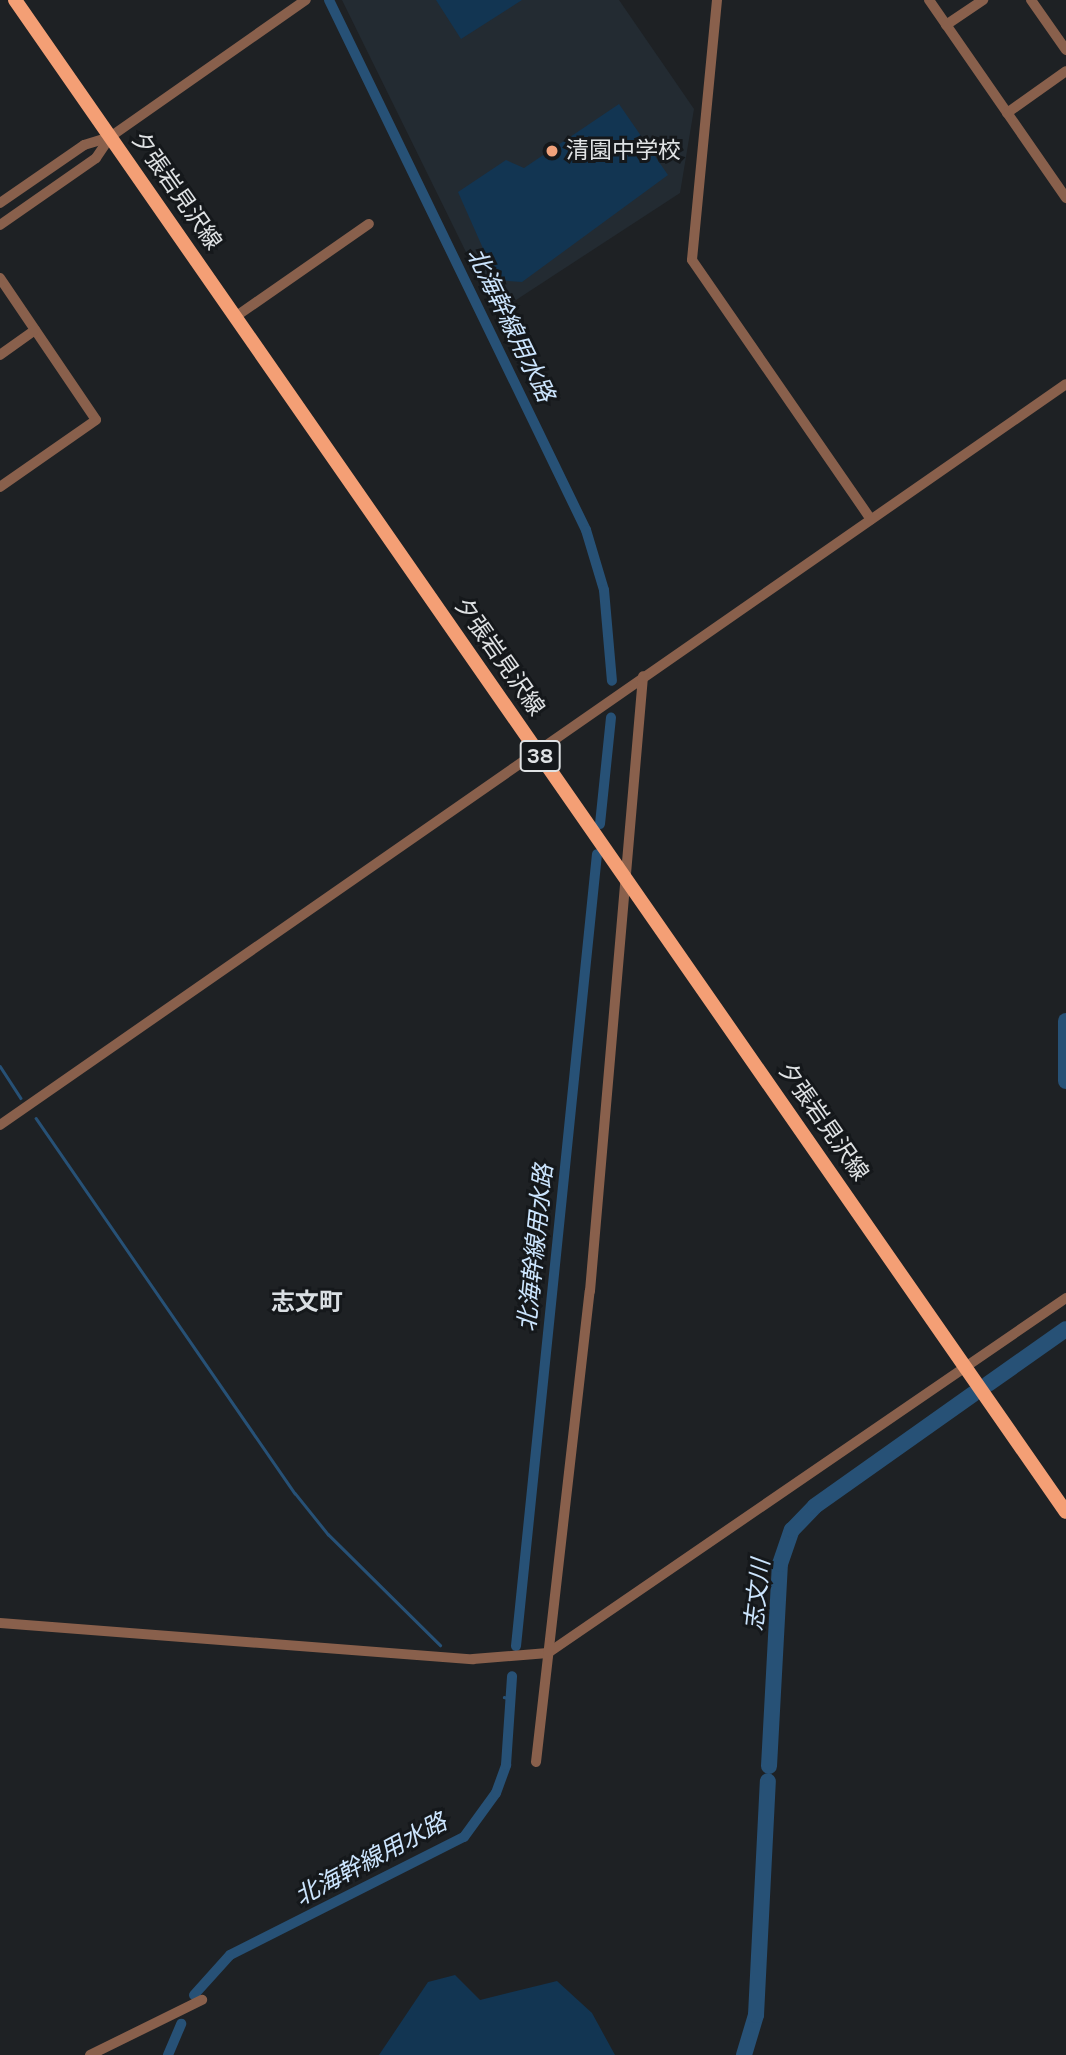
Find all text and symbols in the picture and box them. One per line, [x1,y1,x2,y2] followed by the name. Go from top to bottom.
[125,127,227,255] street label: 夕張岩見沢線
[566,137,681,165] place label: 清園中学校
[544,143,560,159] marker: 清園中学校
[460,243,560,407] water label: 北海幹線用水路
[448,593,550,721] street label: 夕張岩見沢線
[519,738,561,774] road number: 38
[772,1058,874,1186] street label: 夕張岩見沢線
[513,1163,559,1333] water label: 北海幹線用水路
[271,1289,343,1317] district label: 志文町
[740,1558,776,1632] water label: 志文川
[290,1808,452,1912] water label: 北海幹線用水路

